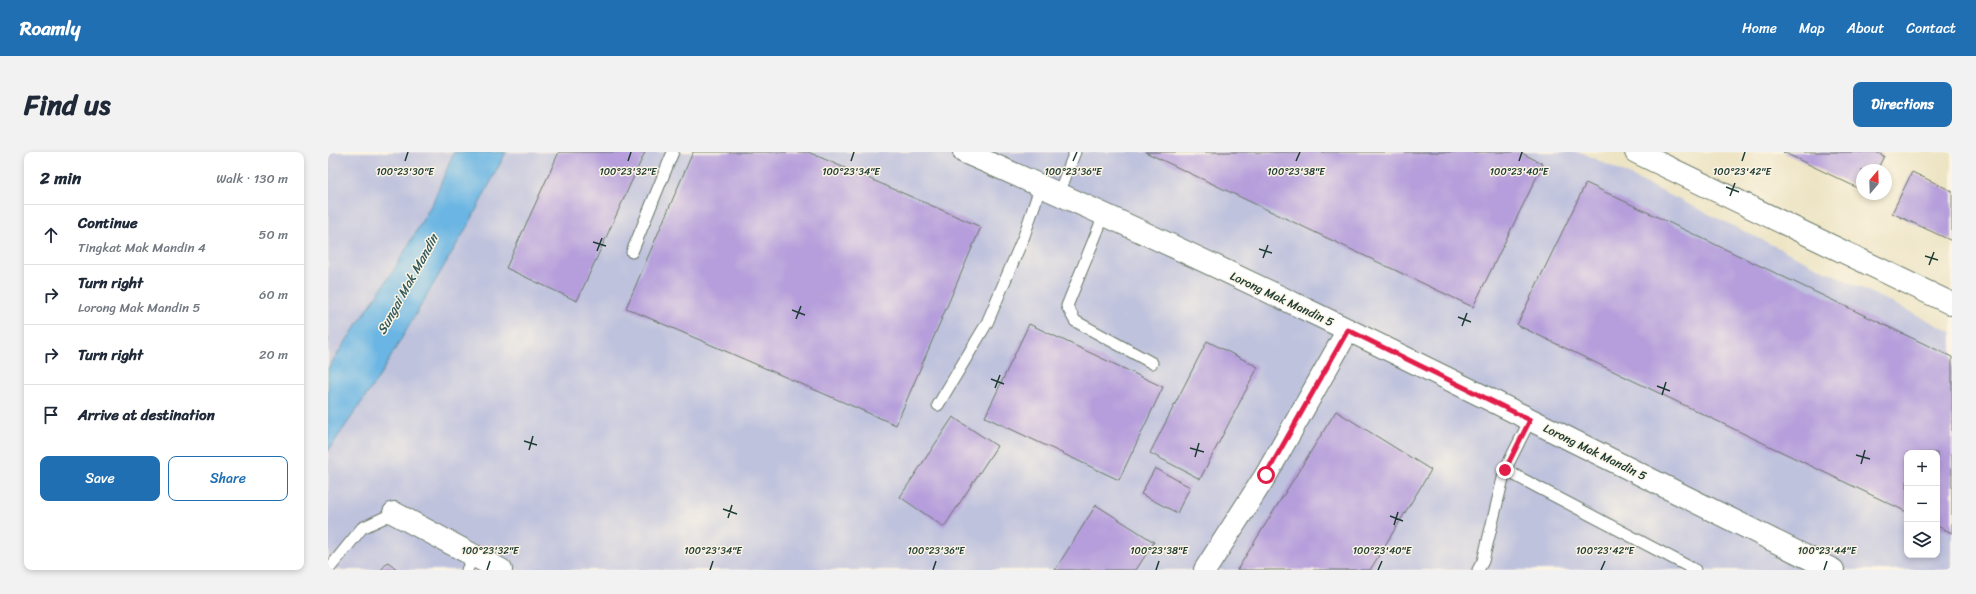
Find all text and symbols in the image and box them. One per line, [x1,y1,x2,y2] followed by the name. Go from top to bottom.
[20,12,80,45] text: Roamly
[1742,16,1777,41] text: Home
[1799,16,1825,41] text: Map
[1847,16,1884,41] text: About
[1906,16,1956,41] text: Contact
[24,80,111,129] text: Find us
[1853,82,1952,127] button: Directions
[40,163,81,193] text: 2 min
[376,163,435,181] text: 100°23'30"E
[599,163,658,181] text: 100°23'32"E
[822,163,881,181] text: 100°23'34"E
[1044,163,1103,181] text: 100°23'36"E
[1267,163,1326,181] text: 100°23'38"E
[1490,163,1550,181] text: 100°23'40"E
[1713,163,1772,181] text: 100°23'42"E
[1856,164,1892,200] north arrow
[216,167,288,190] text: Walk · 130 m
[78,210,138,236] text: Continue
[258,223,288,246] text: 50 m
[40,224,62,246] icon: ahead
[370,228,446,339] water label: Sungai Mak Mandin
[78,236,206,259] text: Tingkat Mak Mandin 4
[1226,265,1338,333] street label: Lorong Mak Mandin 5
[78,270,143,296] text: Turn right
[259,283,288,306] text: 60 m
[40,284,62,306] icon: right
[78,296,200,319] text: Lorong Mak Mandin 5
[78,342,143,368] text: Turn right
[259,343,288,366] text: 20 m
[40,344,62,366] icon: right
[78,402,215,428] text: Arrive at destination
[40,404,62,426] icon: arrive
[1539,417,1651,487] street label: Lorong Mak Mandin 5
[1904,450,1940,558] map controls
[1904,450,1940,486] button: +
[40,456,160,501] button: Save
[168,456,288,501] button: Share
[1496,461,1514,479] route end
[1257,466,1275,484] route start
[1904,486,1940,522] button: −
[1904,522,1940,558] button: layers
[461,542,520,560] text: 100°23'32"E
[684,542,743,560] text: 100°23'34"E
[907,542,966,560] text: 100°23'36"E
[1130,542,1189,560] text: 100°23'38"E
[1353,542,1413,560] text: 100°23'40"E
[1576,542,1635,560] text: 100°23'42"E
[1798,542,1858,560] text: 100°23'44"E

